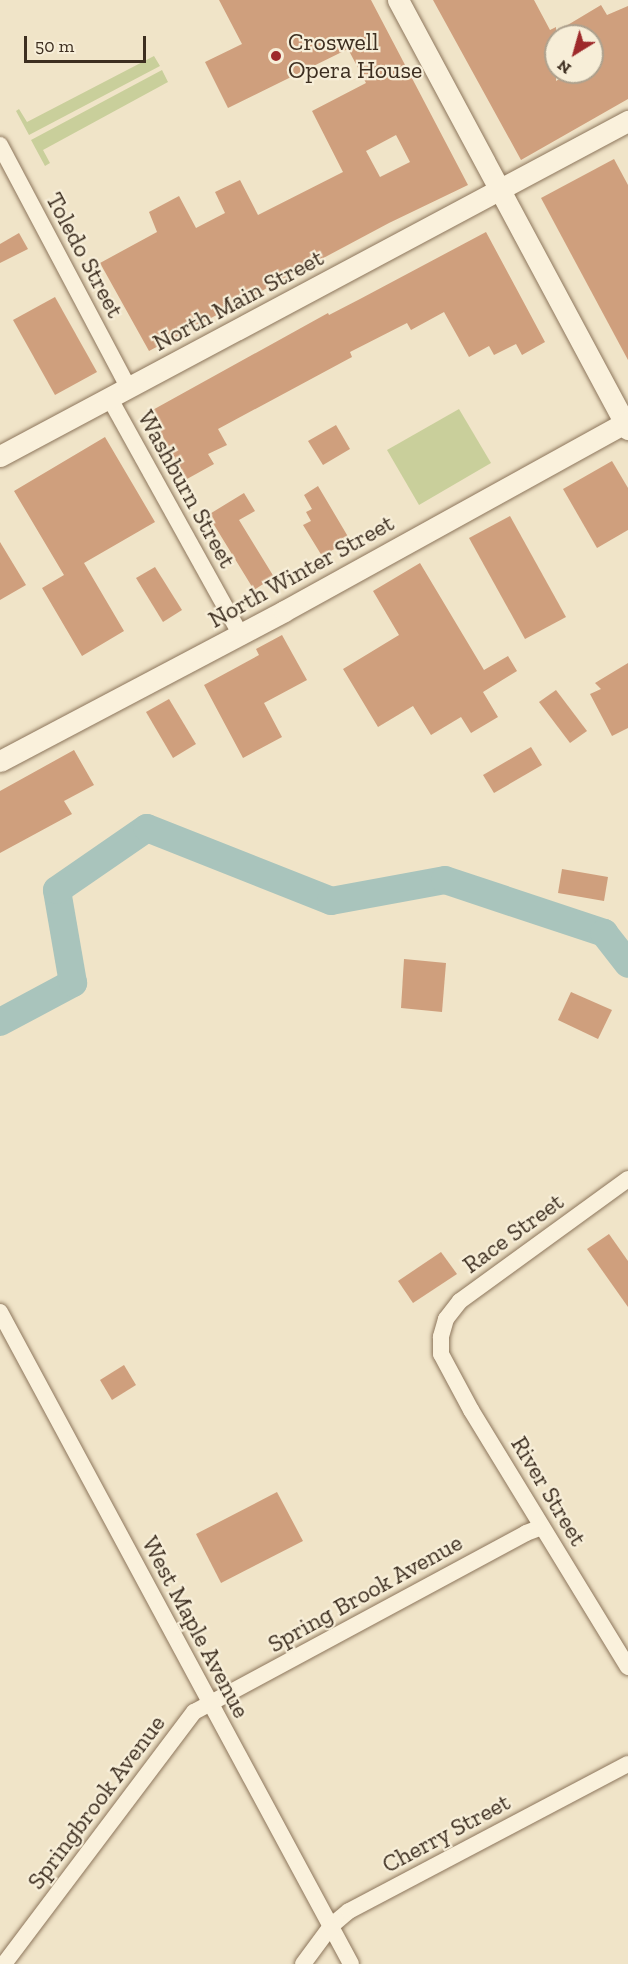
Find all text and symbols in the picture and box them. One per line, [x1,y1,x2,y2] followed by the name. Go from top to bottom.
[27,24,148,62] scale bar
[544,24,604,84] north arrow
[288,28,422,84] place label: Croswell Opera House
[35,35,74,57] text: 50 m
[269,49,283,63] marker: Croswell Opera House
[553,56,575,78] text: N
[40,188,130,322] street label: Toledo Street
[148,243,328,357] street label: North Main Street
[132,405,242,573] street label: Washburn Street
[203,508,399,634] street label: North Winter Street
[457,1187,569,1279] street label: Race Street
[505,1431,593,1551] street label: River Street
[263,1527,467,1659] street label: Spring Brook Avenue
[136,1531,256,1723] street label: West Maple Avenue
[21,1709,171,1895] street label: Springbrook Avenue
[377,1787,515,1879] street label: Cherry Street

